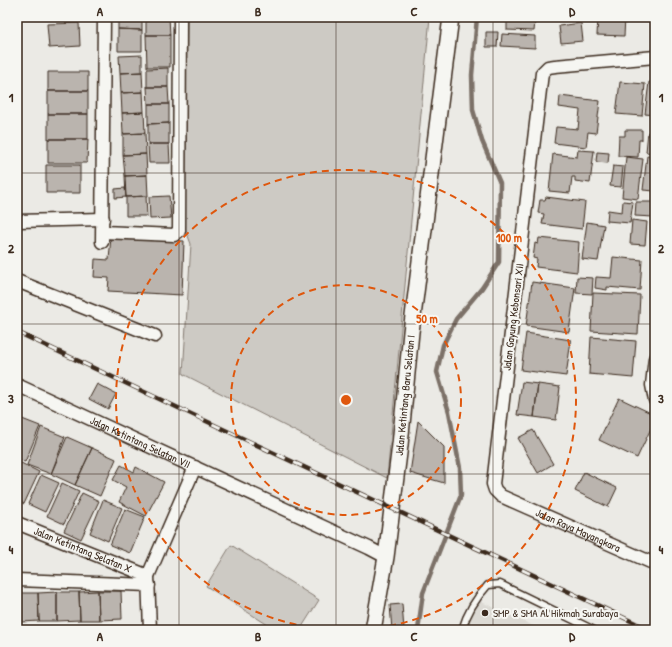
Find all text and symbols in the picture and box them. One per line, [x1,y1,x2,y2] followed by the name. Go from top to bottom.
[97,2,104,20] text: A
[255,2,262,20] text: B
[410,2,418,20] text: C
[569,2,576,20] text: D
[9,88,14,106] text: 1
[659,88,664,106] text: 1
[496,229,522,246] text: 100 m
[8,239,15,257] text: 2
[658,239,665,257] text: 2
[499,263,527,371] street label: Jalan Gayung Kebonsari XII
[416,310,438,327] text: 50 m
[392,334,418,456] street label: Jalan Ketintang Baru Selatan I
[8,389,14,407] text: 3
[658,389,664,407] text: 3
[339,393,353,407] centre of rings
[88,413,193,471] street label: Jalan Ketintang Selatan VII
[534,505,623,555] street label: Jalan Raya Mayangkara
[32,524,134,576] street label: Jalan Ketintang Selatan X
[9,540,14,558] text: 4
[659,540,664,558] text: 4
[493,606,619,620] place label: SMP & SMA Al Hikmah Surabaya
[480,608,490,618] marker: SMP & SMA Al Hikmah Surabaya
[97,627,104,645] text: A
[255,627,262,645] text: B
[410,627,418,645] text: C
[569,627,576,645] text: D

